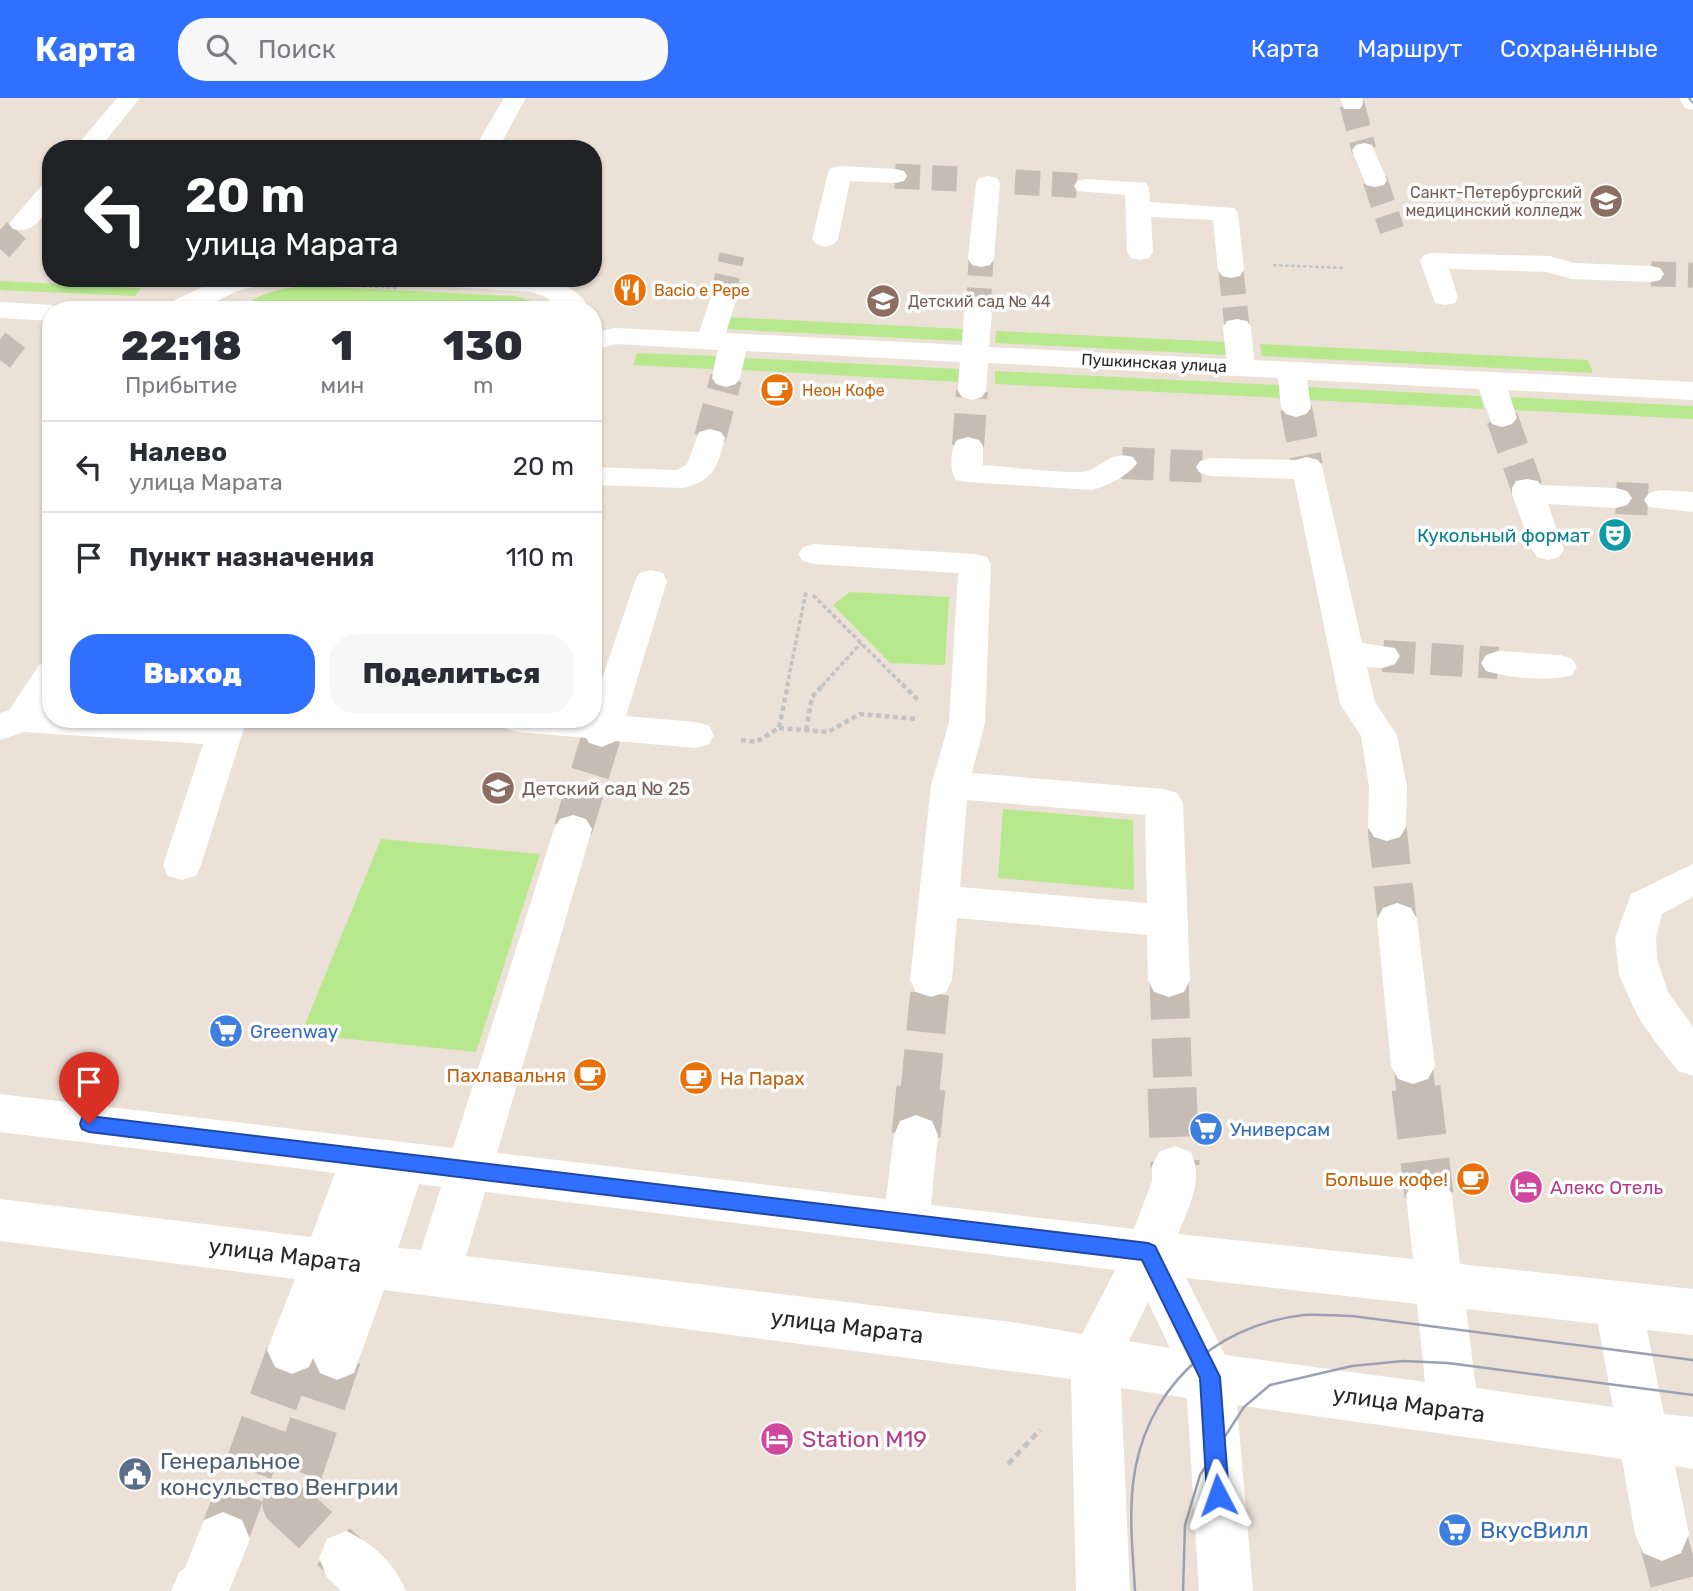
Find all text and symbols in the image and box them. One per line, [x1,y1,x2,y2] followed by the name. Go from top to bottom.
[178,18,668,81] search box
[35,30,136,69] text: Карта
[202,30,240,68] icon: search
[258,34,336,65] text: Поиск
[1251,35,1319,63] text: Карта
[1357,35,1462,63] text: Маршрут
[1500,35,1658,63] text: Сохранённые
[185,166,306,224] text: 20 m
[70,168,161,259] icon: left
[1587,182,1625,220] school or university icon: Санкт-Петербургский медицинский колледж
[1405,183,1582,220] place label: Санкт-Петербургский медицинский колледж
[185,225,399,263] text: улица Марата
[611,271,649,309] restaurant icon: Bacio e Pepe
[654,281,750,300] place label: Bacio e Pepe
[864,282,902,320] school or university icon: Детский сад № 44
[908,292,1051,311] place label: Детский сад № 44
[121,321,242,371] text: 22:18
[331,321,353,371] text: 1
[443,321,523,371] text: 130
[1081,350,1227,376] street label: Пушкинская улица
[125,371,238,399] text: Прибытие
[321,371,364,399] text: мин
[473,371,493,399] text: m
[758,371,796,409] cafe icon: Неон Кофе
[802,381,885,400] place label: Неон Кофе
[129,437,227,468] text: Налево
[70,448,108,486] icon: left
[513,451,574,482] text: 20 m
[129,468,283,496] text: улица Марата
[1596,516,1634,554] theatre icon: Кукольный формат
[1417,524,1590,547] place label: Кукольный формат
[70,539,108,577] icon: arrive
[129,542,374,573] text: Пункт назначения
[506,542,574,573] text: 110 m
[70,634,315,714] button: Выход
[329,634,574,714] button: Поделиться
[479,769,517,807] school or university icon: Детский сад № 25
[522,777,690,800] place label: Детский сад № 25
[207,1012,245,1050] supermarket icon: Greenway
[250,1020,338,1043] place label: Greenway
[59,1052,119,1124] pin
[571,1056,609,1094] cafe icon: Пахлавальня
[677,1059,715,1097] cafe icon: На Парах
[70,1063,108,1101] icon: arrive
[447,1064,566,1087] place label: Пахлавальня
[720,1067,805,1090] place label: На Парах
[1187,1110,1225,1148] supermarket icon: Универсам
[1230,1118,1330,1141] place label: Универсам
[1454,1160,1492,1198] cafe icon: Больше кофе!
[1325,1168,1448,1191] place label: Больше кофе!
[1507,1168,1545,1206] hotel icon: Алекс Отель
[1550,1176,1663,1199] place label: Алекс Отель
[207,1232,363,1278] street label: улица Марата
[769,1303,925,1349] street label: улица Марата
[1331,1379,1487,1429] street label: улица Марата
[758,1420,796,1458] hotel icon: Station M19
[802,1425,927,1453] place label: Station M19
[160,1447,399,1501] place label: Генеральное консульство Венгрии
[116,1455,154,1493] public building icon: Генеральное консульство Венгрии
[1181,1458,1255,1532] position arrow
[1436,1511,1474,1549] supermarket icon: ВкусВилл
[1480,1516,1589,1544] place label: ВкусВилл

